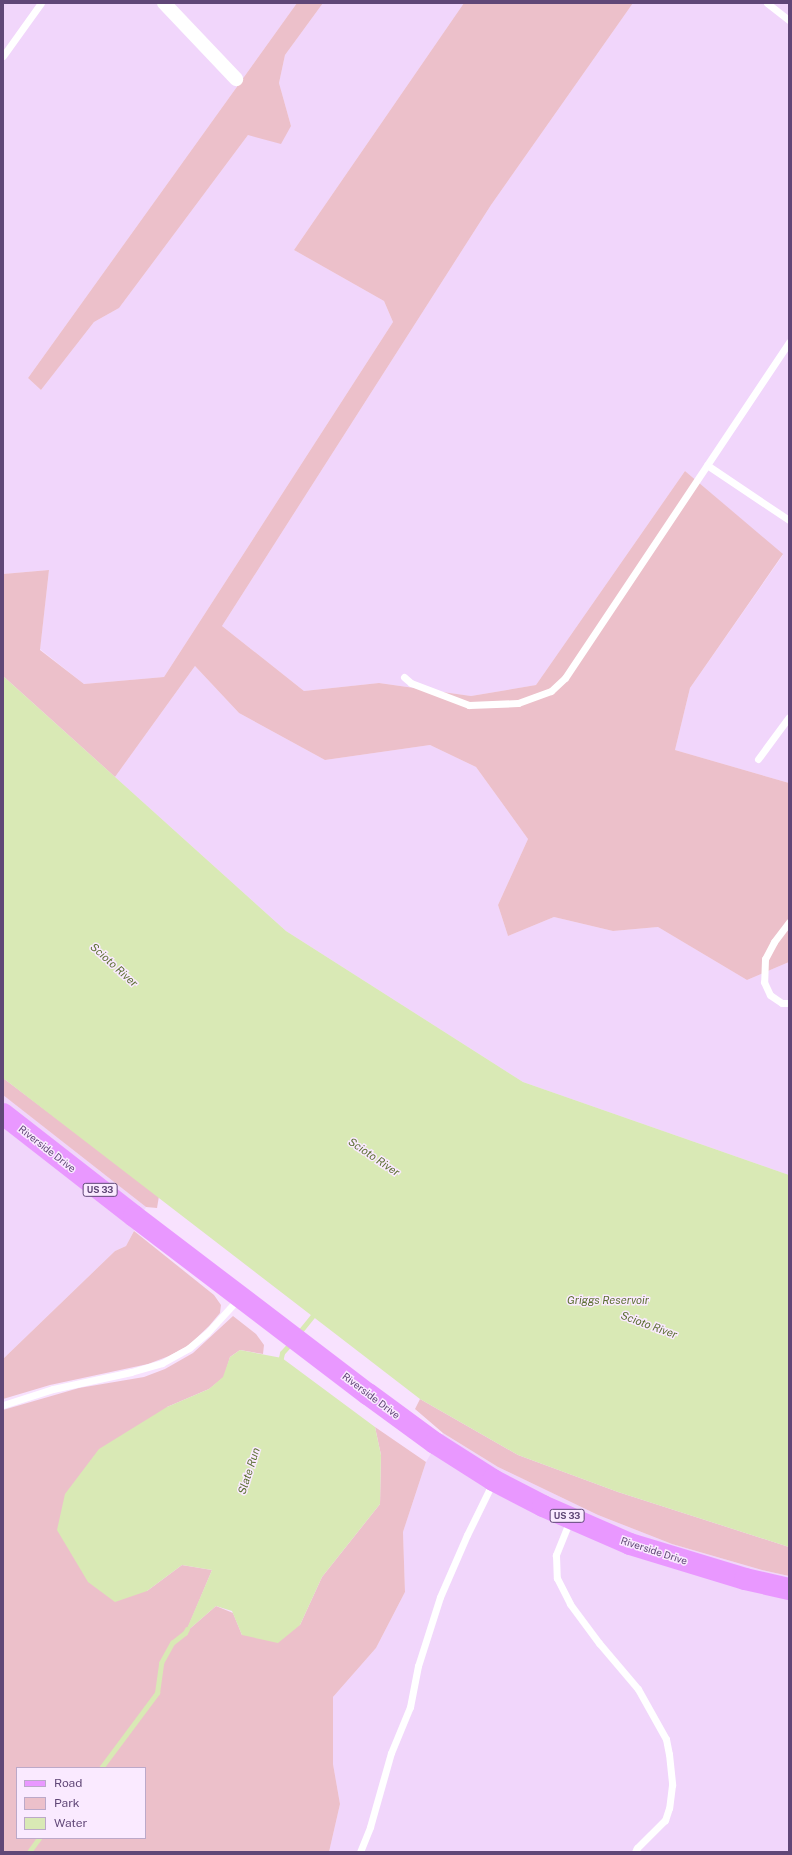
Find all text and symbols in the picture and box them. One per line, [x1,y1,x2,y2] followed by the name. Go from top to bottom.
[88,940,140,990] water label: Scioto River
[16,1123,78,1175] street label: Riverside Drive
[346,1135,402,1179] water label: Scioto River
[82,1183,118,1197] road number: US 33
[567,1293,649,1307] water label: Griggs Reservoir
[619,1309,679,1341] water label: Scioto River
[340,1370,402,1422] street label: Riverside Drive
[235,1446,263,1496] water label: Slate Run
[549,1509,585,1523] road number: US 33
[619,1535,689,1567] street label: Riverside Drive
[16,1767,146,1839] legend
[54,1776,82,1790] text: Road
[54,1796,80,1810] text: Park
[54,1816,87,1830] text: Water

